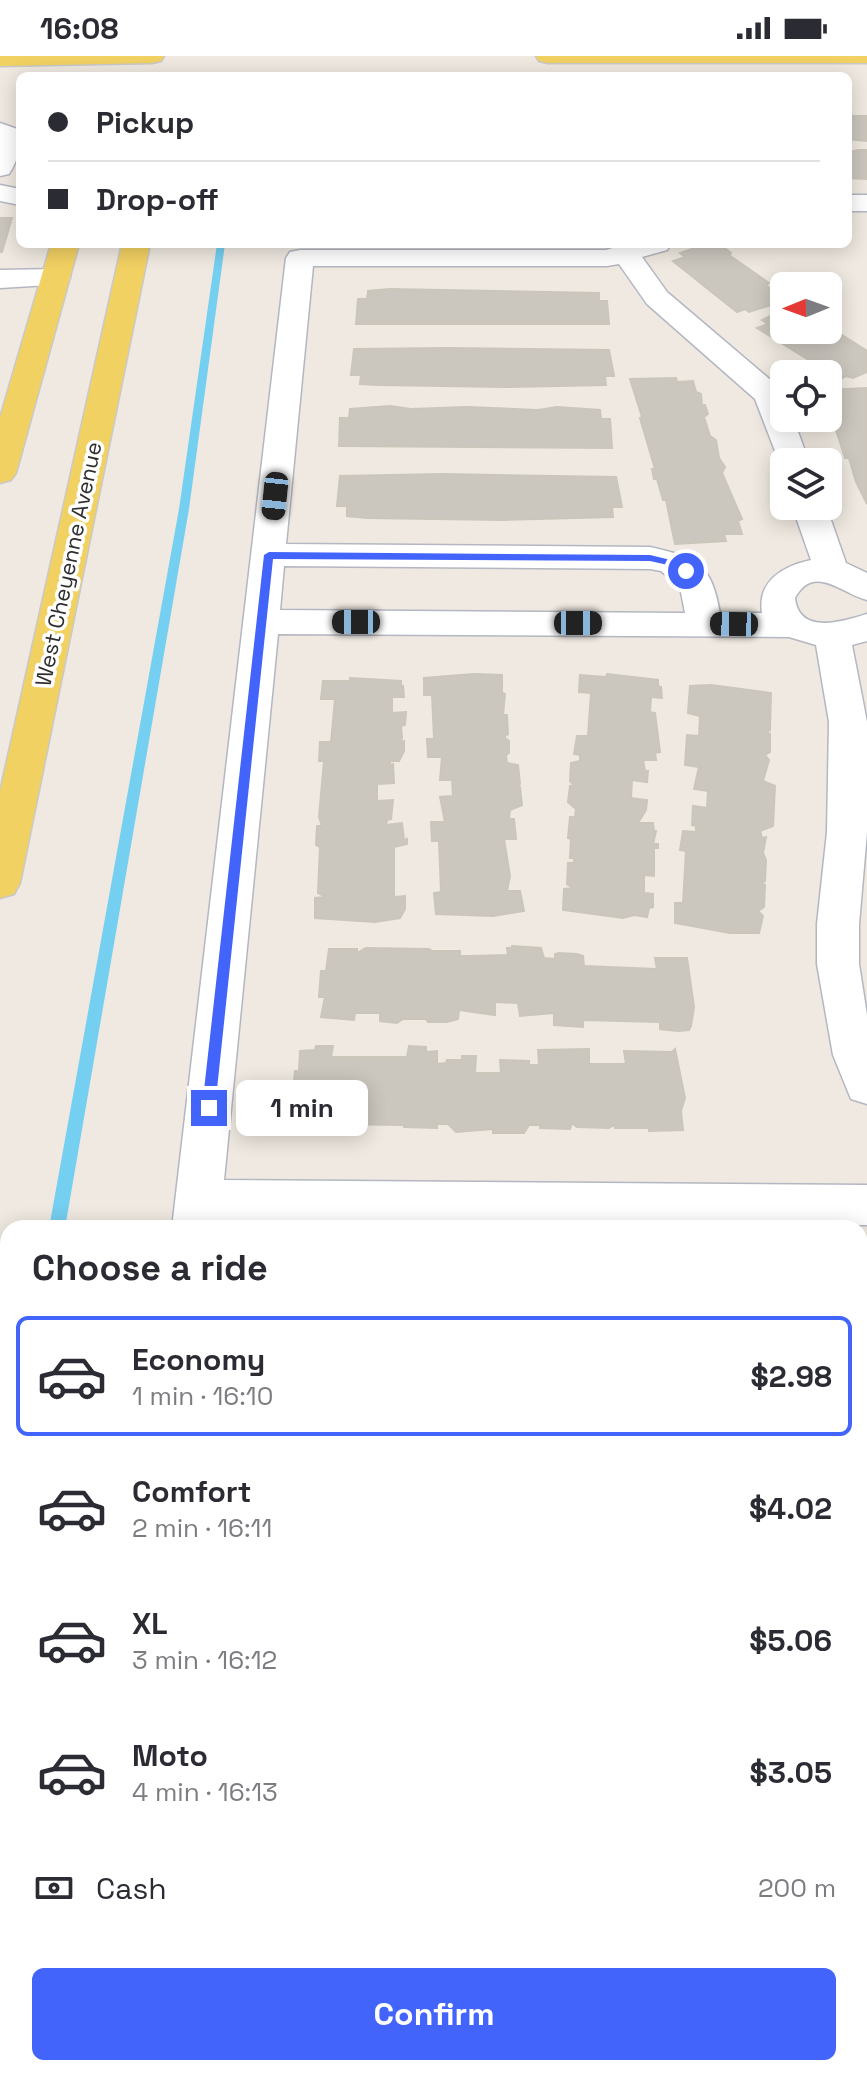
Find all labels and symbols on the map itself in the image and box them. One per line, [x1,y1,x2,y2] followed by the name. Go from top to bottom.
[770,272,842,344] north arrow
[28,439,108,689] street label: West Cheyenne Avenue
[261,471,289,521] car
[668,553,704,589] route start
[332,610,380,634] car
[554,611,602,635] car
[710,612,758,636] car
[237,1080,369,1136] callout: 1 min
[191,1090,227,1126] route end

